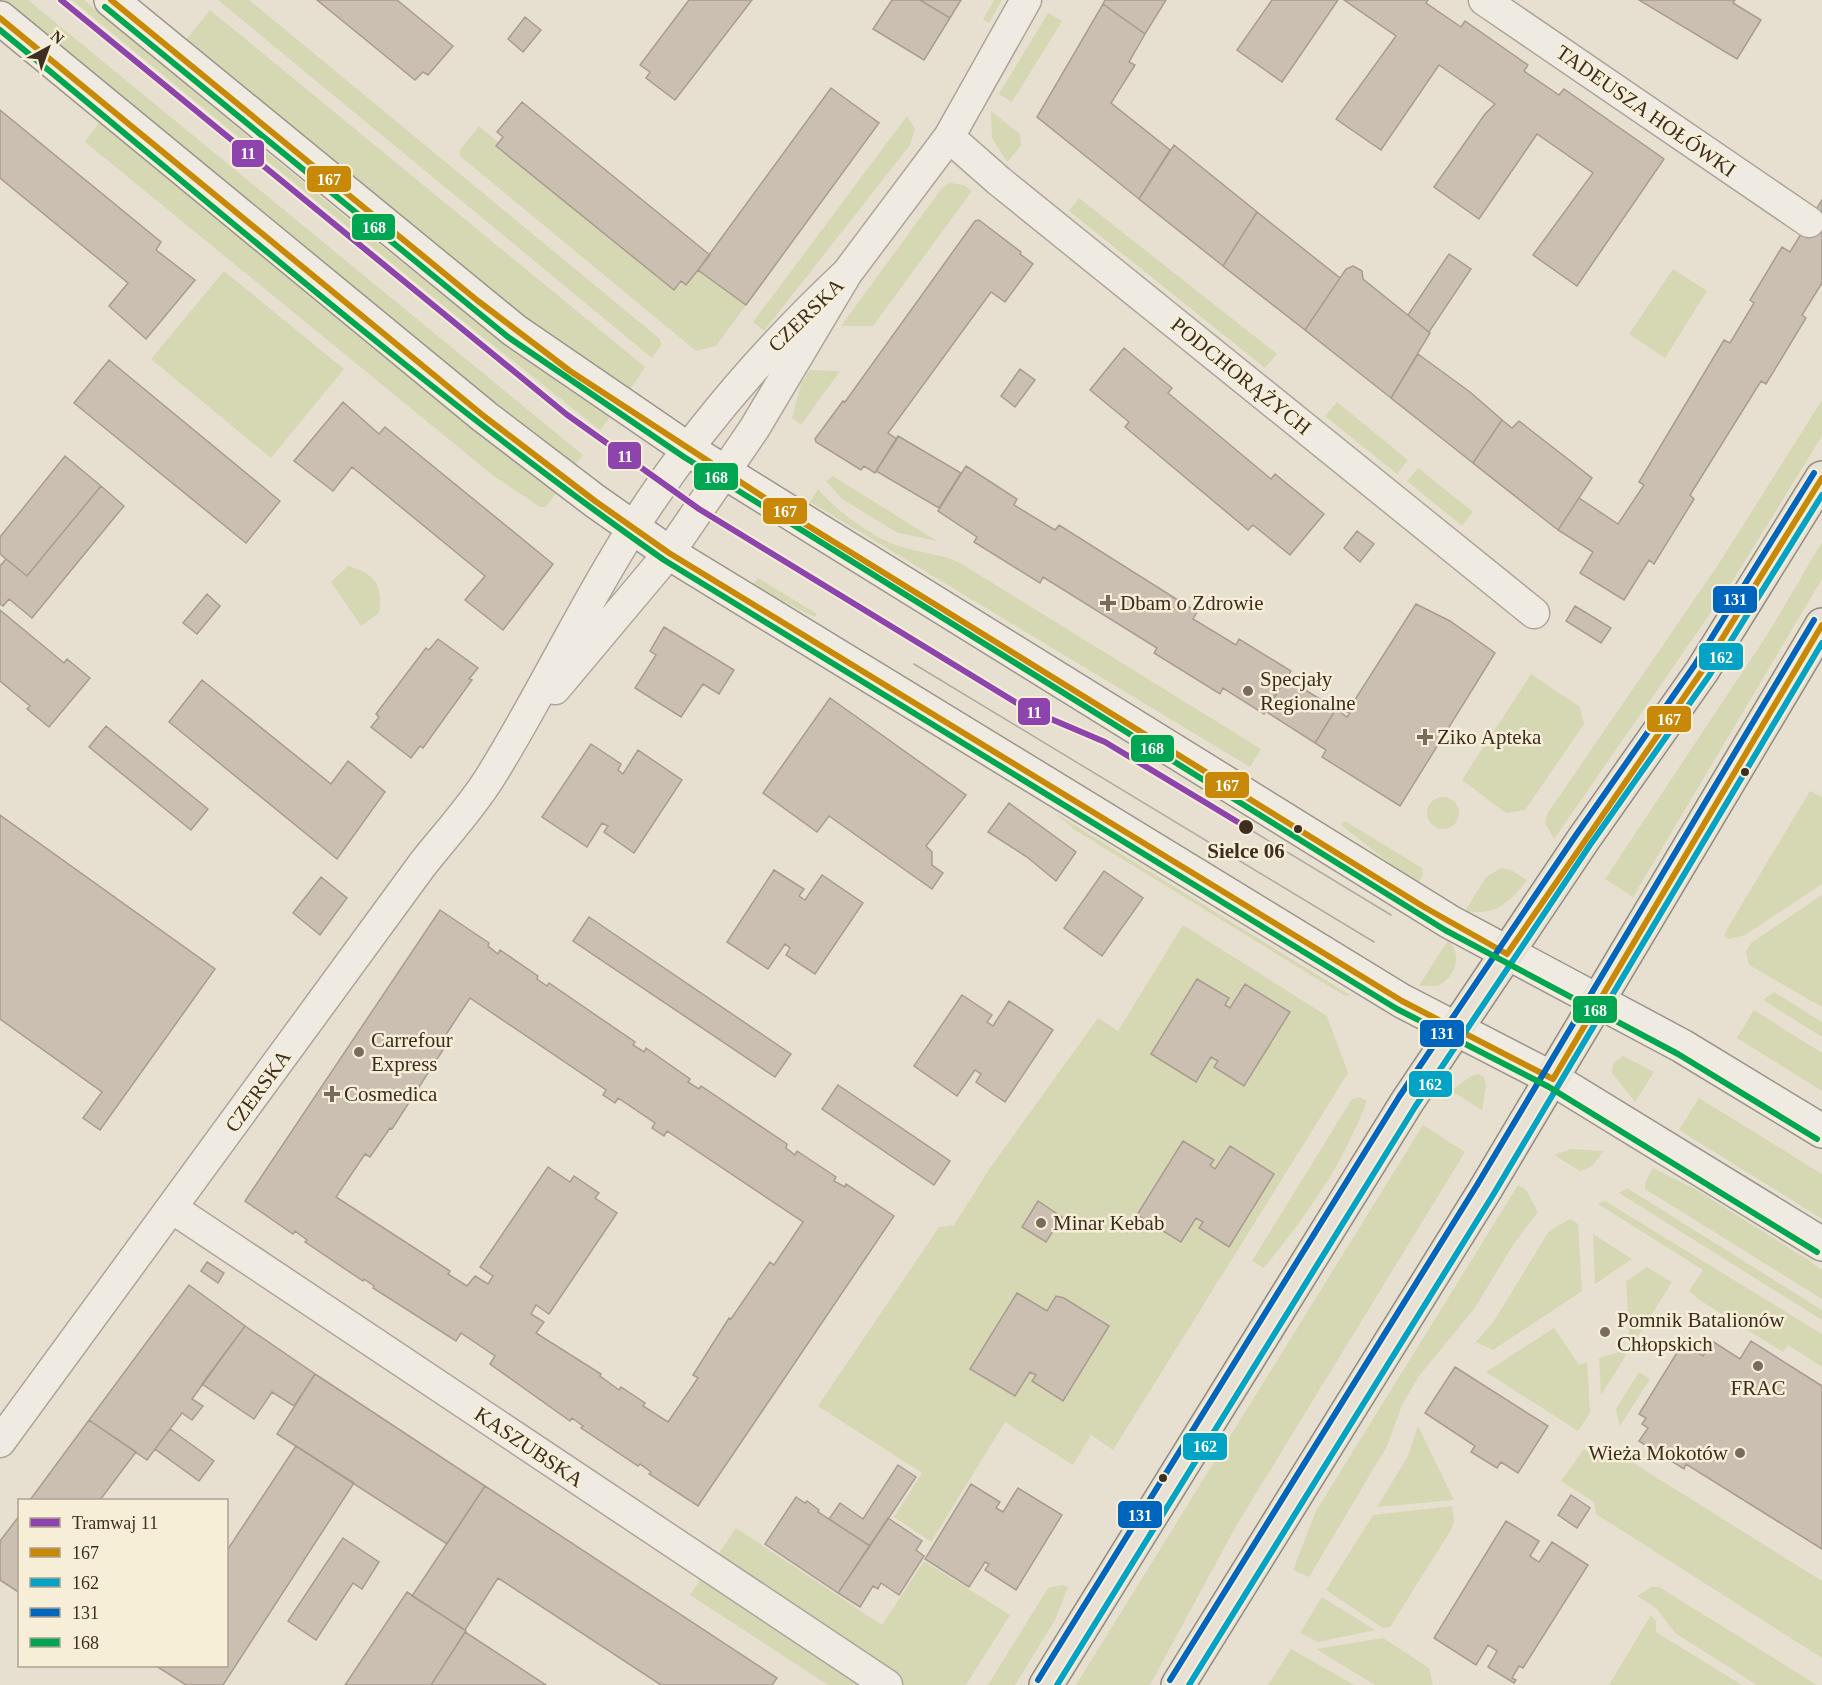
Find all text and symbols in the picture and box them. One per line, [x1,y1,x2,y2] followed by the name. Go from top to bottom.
[18,18,78,78] north arrow
[48,27,68,48] text: N
[1552,40,1740,182] street label: TADEUSZA HOŁÓWKI
[231,139,265,168] line badge: 11
[240,145,256,162] text: 11
[306,165,352,193] line badge: 167
[317,171,341,188] text: 167
[351,213,396,241] line badge: 168
[362,219,386,236] text: 168
[763,273,849,357] street label: CZERSKA
[1166,312,1316,440] street label: PODCHORĄŻYCH
[607,441,642,470] line badge: 11
[617,448,633,465] text: 11
[693,462,739,491] line badge: 168
[704,469,728,486] text: 168
[762,497,808,525] line badge: 167
[773,503,797,520] text: 167
[1712,585,1758,614] line badge: 131
[1120,591,1263,615] place label: Dbam o Zdrowie
[1723,591,1747,608] text: 131
[1101,596,1115,610] marker: Dbam o Zdrowie
[1698,642,1744,671] line badge: 162
[1709,649,1733,666] text: 162
[1260,667,1356,715] place label: Specjały Regionalne
[1241,684,1255,698] marker: Specjały Regionalne
[1017,697,1051,726] line badge: 11
[1026,704,1042,721] text: 11
[1646,705,1692,733] line badge: 167
[1657,711,1681,728] text: 167
[1437,725,1542,749] place label: Ziko Apteka
[1418,730,1432,744] marker: Ziko Apteka
[1130,734,1175,763] line badge: 168
[1140,740,1164,757] text: 168
[1739,766,1751,778] unlabelled marker
[1204,771,1250,799] line badge: 167
[1215,777,1239,794] text: 167
[1237,818,1255,836] marker: Sielce 06
[1292,823,1304,835] unlabelled marker
[1207,839,1285,863] place label: Sielce 06
[1572,995,1618,1024] line badge: 168
[1583,1002,1607,1019] text: 168
[1419,1019,1465,1048] line badge: 131
[1430,1025,1454,1042] text: 131
[371,1028,453,1076] place label: Carrefour Express
[220,1045,296,1137] street label: CZERSKA
[352,1045,366,1059] marker: Carrefour Express
[1408,1070,1453,1098] line badge: 162
[1418,1076,1442,1093] text: 162
[344,1082,438,1106] place label: Cosmedica
[325,1087,339,1101] marker: Cosmedica
[1053,1211,1164,1235] place label: Minar Kebab
[1034,1216,1048,1230] marker: Minar Kebab
[1617,1308,1785,1356] place label: Pomnik Batalionów Chłopskich
[1598,1325,1612,1339] marker: Pomnik Batalionów Chłopskich
[1751,1359,1765,1373] marker: FRAC
[1731,1376,1785,1400] place label: FRAC
[470,1402,589,1493] street label: KASZUBSKA
[1182,1432,1228,1461] line badge: 162
[1193,1438,1217,1455] text: 162
[1588,1441,1729,1465] place label: Wieża Mokotów
[1733,1446,1747,1460] marker: Wieża Mokotów
[1157,1472,1169,1484] unlabelled marker
[18,1499,228,1667] legend
[1117,1500,1163,1529] line badge: 131
[1128,1507,1152,1524] text: 131
[72,1513,158,1533] text: Tramwaj 11
[72,1543,99,1563] text: 167
[72,1573,99,1593] text: 162
[72,1603,99,1623] text: 131
[72,1633,99,1653] text: 168

